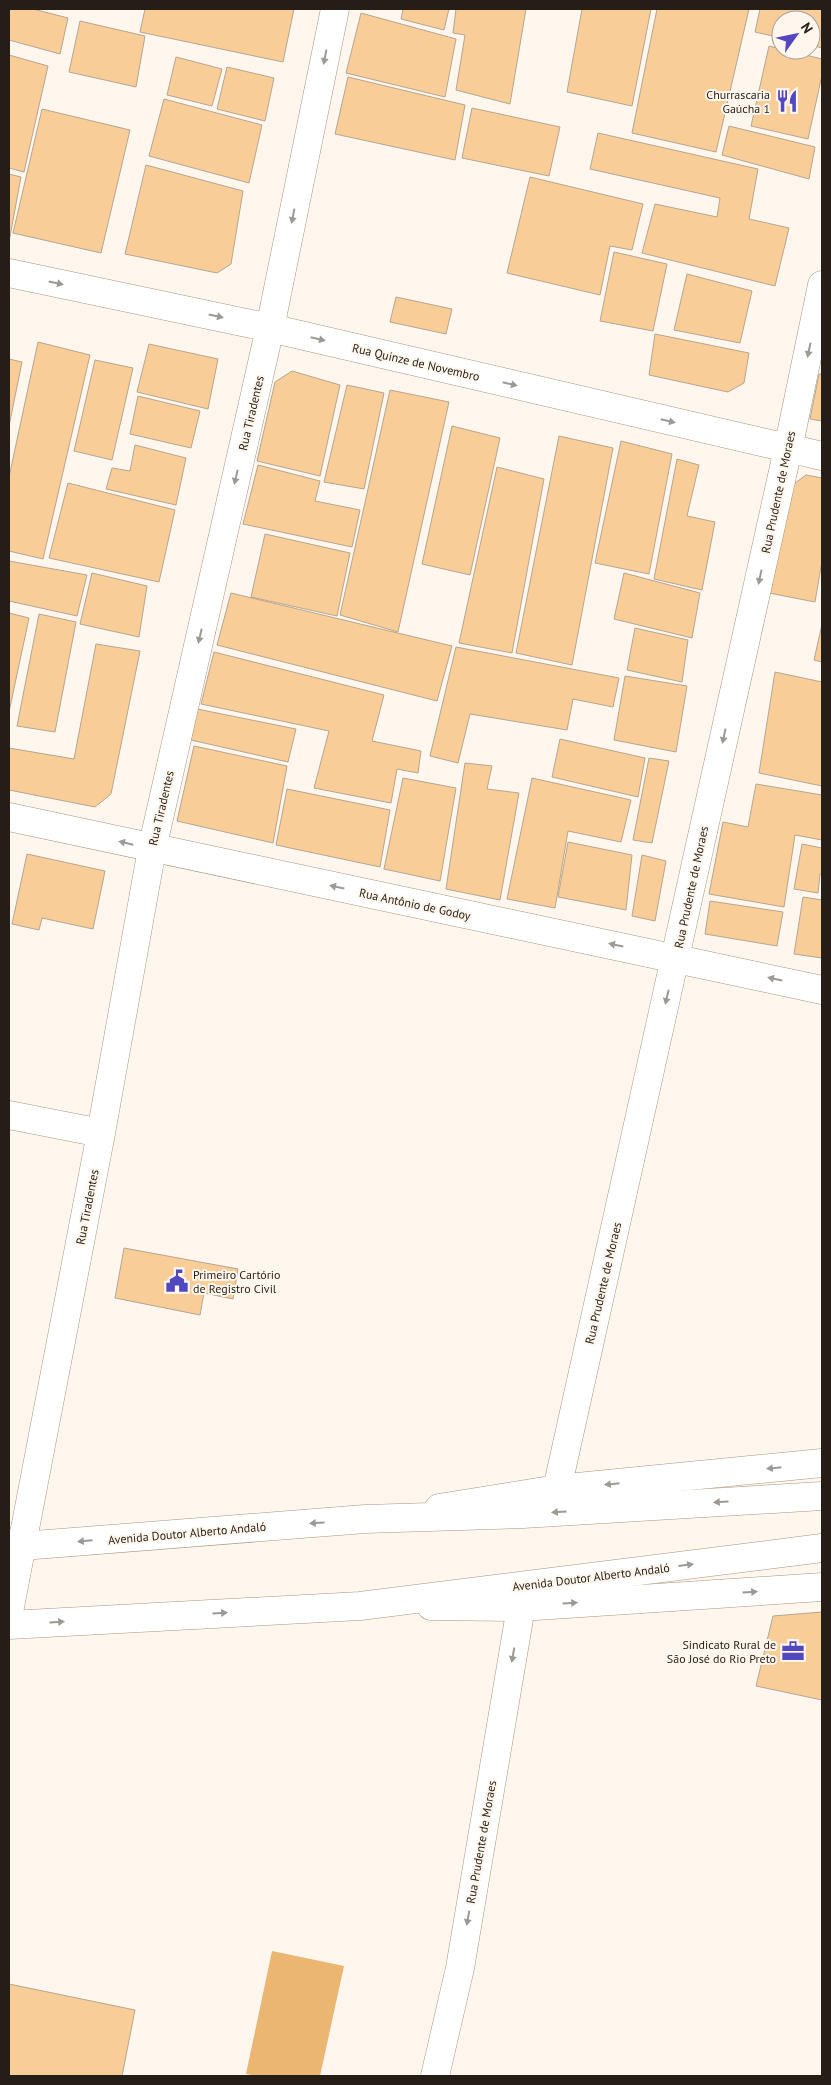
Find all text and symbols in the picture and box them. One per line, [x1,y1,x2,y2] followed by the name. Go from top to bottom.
[771,10,821,60] north arrow
[797,19,817,37] text: N
[321,49,329,64] one-way arrow
[706,87,770,116] place label: Churrascaria Gaúcha 1
[774,88,800,114] restaurant icon: Churrascaria Gaúcha 1
[289,208,297,223] one-way arrow
[49,279,64,287] one-way arrow
[208,312,223,320] one-way arrow
[310,335,325,343] one-way arrow
[351,340,481,384] street label: Rua Quinze de Novembro
[804,343,812,359] one-way arrow
[235,374,267,452] street label: Rua Tiradentes
[502,380,518,388] one-way arrow
[661,417,676,425] one-way arrow
[758,429,798,555] street label: Rua Prudente de Moraes
[232,470,240,485] one-way arrow
[755,570,763,586] one-way arrow
[196,628,204,643] one-way arrow
[720,729,728,745] one-way arrow
[145,769,177,847] street label: Rua Tiradentes
[671,824,711,950] street label: Rua Prudente de Moraes
[119,839,134,847] one-way arrow
[329,883,344,891] one-way arrow
[358,885,472,923] street label: Rua Antônio de Godoy
[608,941,623,949] one-way arrow
[767,975,782,983] one-way arrow
[662,990,670,1006] one-way arrow
[72,1168,102,1246] street label: Rua Tiradentes
[582,1221,624,1345] street label: Rua Prudente de Moraes
[193,1267,281,1296] place label: Primeiro Cartório de Registro Civil
[164,1268,190,1294] public building icon: Primeiro Cartório de Registro Civil
[765,1464,781,1472] one-way arrow
[604,1480,620,1488] one-way arrow
[713,1499,729,1507] one-way arrow
[551,1509,567,1517] one-way arrow
[107,1519,267,1547] street label: Avenida Doutor Alberto Andaló
[308,1519,324,1527] one-way arrow
[76,1538,92,1546] one-way arrow
[511,1560,671,1594] street label: Avenida Doutor Alberto Andaló
[678,1561,694,1569] one-way arrow
[742,1587,758,1595] one-way arrow
[562,1599,578,1607] one-way arrow
[212,1609,228,1617] one-way arrow
[50,1618,66,1626] one-way arrow
[667,1637,776,1666] place label: Sindicato Rural de São José do Rio Preto
[780,1638,806,1664] office icon: Sindicato Rural de São José do Rio Preto
[509,1647,517,1663] one-way arrow
[463,1779,499,1905] street label: Rua Prudente de Moraes
[464,1911,472,1927] one-way arrow

